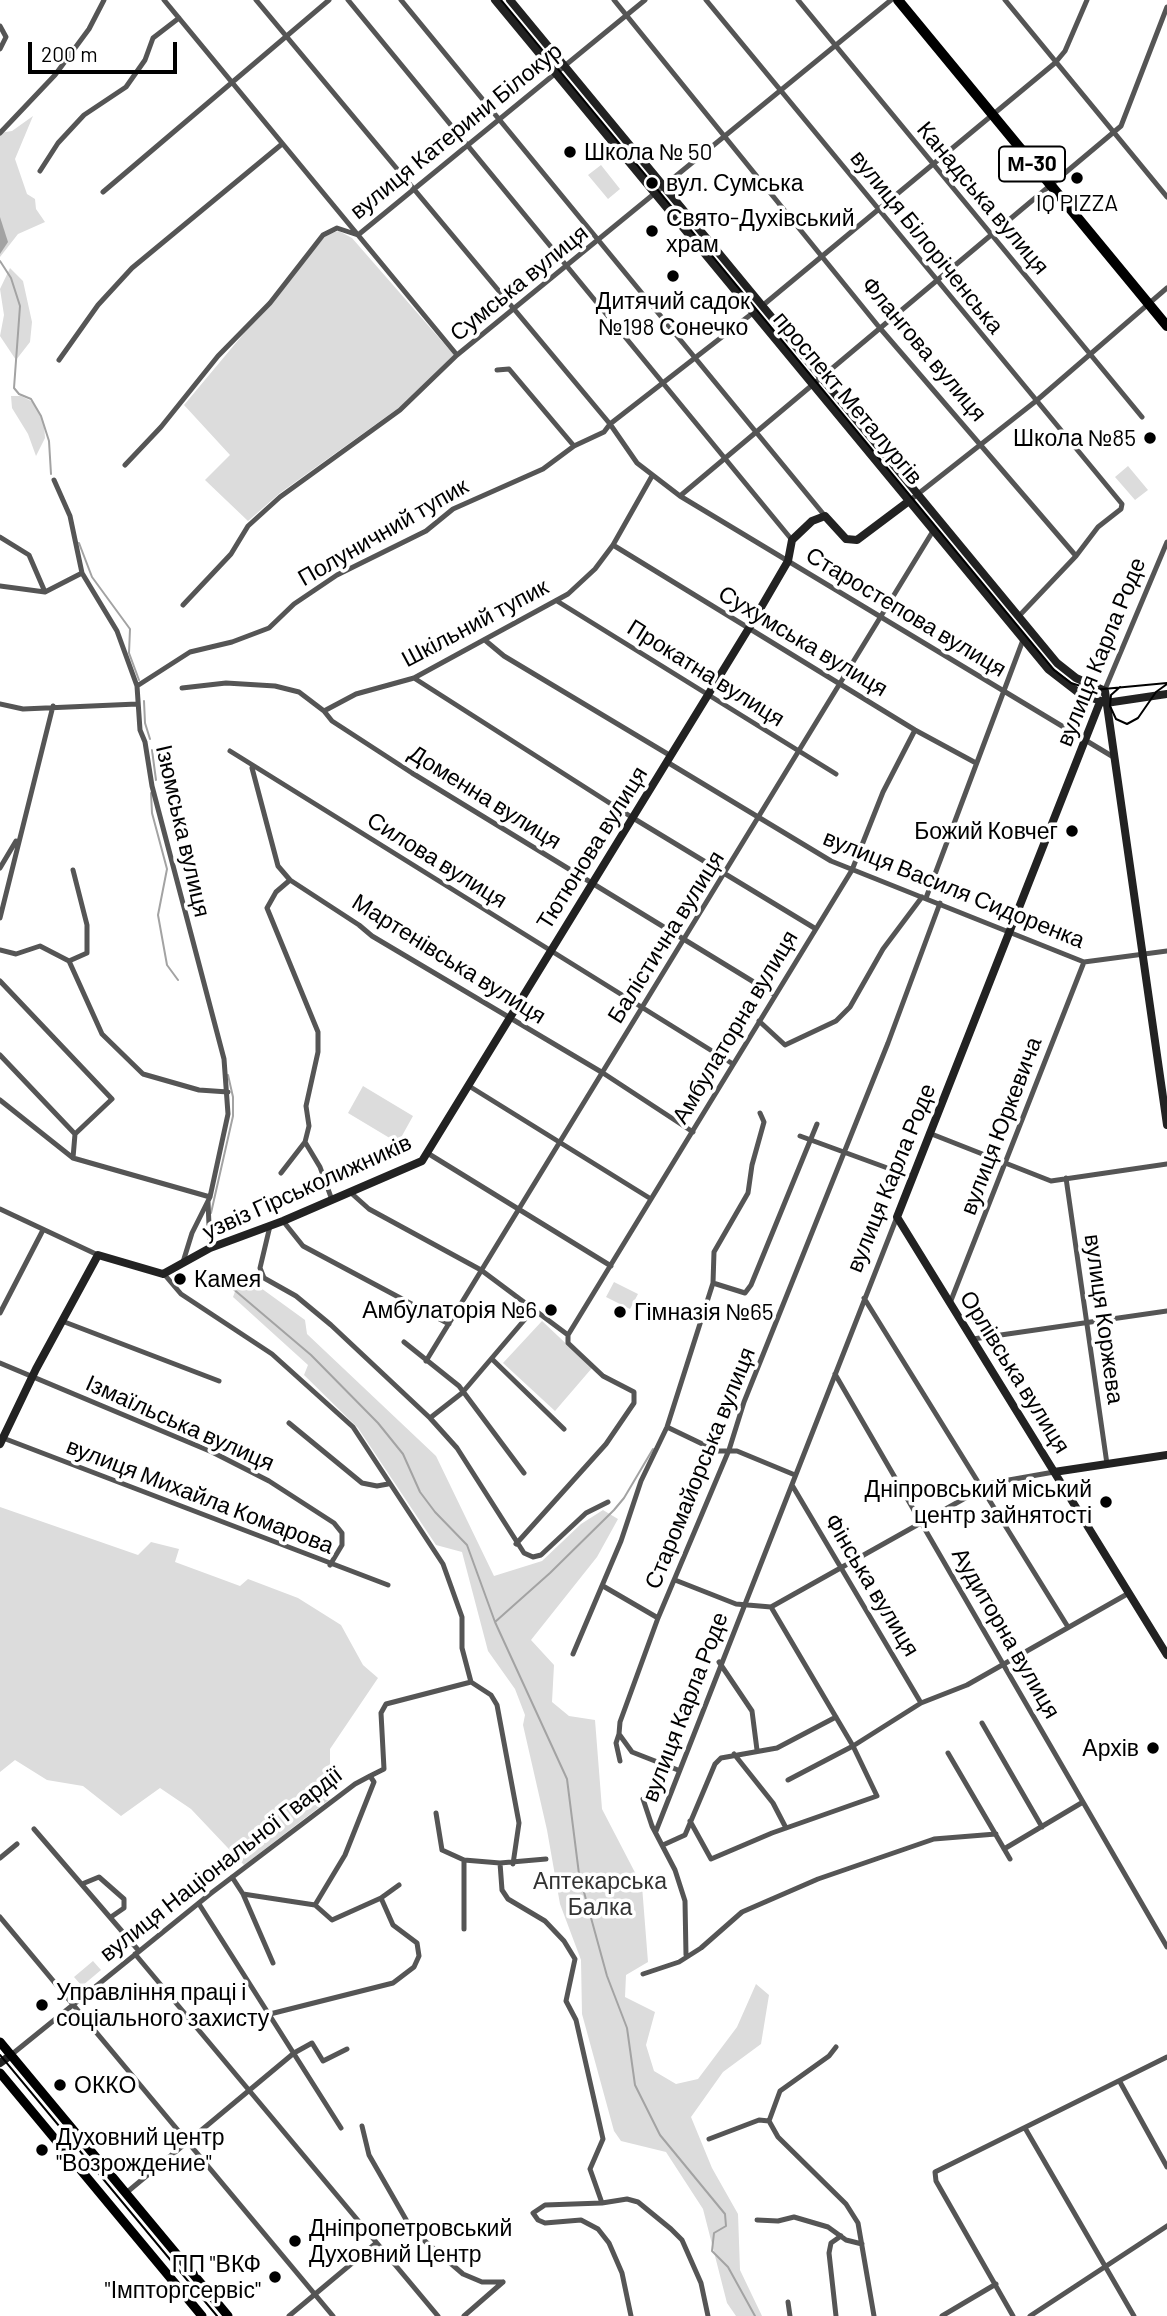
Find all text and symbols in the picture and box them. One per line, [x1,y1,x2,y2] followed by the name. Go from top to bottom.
[32,28,180,72] scale bar
[344,37,568,225] street label: вулиця Катерини Білокур
[41,41,98,66] text: 200 m
[911,116,1055,280] street label: Канадська вулиця
[584,138,713,166] place label: Школа № 50
[562,144,578,160] marker: Школа № 50
[845,145,1009,339] street label: вулиця Білоріченська
[999,146,1065,182] road number: М-30
[666,169,804,197] place label: вул. Сумська
[1069,170,1085,186] marker: IQ PIZZA
[644,175,660,191] marker: вул. Сумська
[1036,189,1118,217] place label: IQ PIZZA
[666,204,855,258] place label: Свято-Духівський храм
[444,219,594,347] street label: Сумська вулиця
[644,223,660,239] marker: Свято-Духівський храм
[665,268,681,284] marker: Дитячий садок №198 Сонечко
[855,271,993,427] street label: Флангова вулиця
[596,287,750,341] place label: Дитячий садок №198 Сонечко
[767,306,929,490] street label: проспект Металургів
[1013,424,1136,452] place label: Школа №85
[1142,430,1158,446] marker: Школа №85
[293,472,473,592] street label: Полуничний тупик
[801,541,1011,683] street label: Старостепова вулиця
[1051,554,1151,750] street label: вулиця Карла Роде
[397,573,553,673] street label: Шкільний тупик
[713,580,893,702] street label: Сухумська вулиця
[622,614,790,732] street label: Прокатна вулиця
[404,739,566,855] street label: Доменна вулиця
[150,742,216,920] street label: Ізюмська вулиця
[531,761,653,935] street label: Тютюнова вулиця
[362,806,512,914] street label: Силова вулиця
[914,817,1058,845] place label: Божий Ковчег
[1064,823,1080,839] marker: Божий Ковчег
[819,824,1089,954] street label: вулиця Василя Сидоренка
[602,846,730,1028] street label: Балістична вулиця
[347,888,551,1030] street label: Мартенівська вулиця
[666,925,804,1129] street label: Амбулаторна вулиця
[954,1033,1048,1219] street label: вулиця Юркевича
[841,1080,941,1276] street label: вулиця Карла Роде
[198,1129,416,1245] street label: узвіз Гірськолижників
[1078,1232,1130,1406] street label: вулиця Коржева
[194,1265,261,1293] place label: Камея
[172,1271,188,1287] marker: Камея
[954,1286,1076,1458] street label: Орлівська вулиця
[362,1296,537,1324] place label: Амбулаторія №6
[634,1298,774,1326] place label: Гімназія №65
[543,1302,559,1318] marker: Амбулаторія №6
[612,1304,628,1320] marker: Гімназія №65
[639,1343,761,1593] street label: Старомайорська вулиця
[81,1369,279,1477] street label: Ізмаїльська вулиця
[62,1432,338,1560] street label: вулиця Михайла Комарова
[865,1475,1092,1529] place label: Дніпровський міський центр зайнятості
[1098,1494,1114,1510] marker: Дніпровський міський центр зайнятості
[819,1509,925,1661] street label: Фінська вулиця
[946,1543,1066,1723] street label: Аудиторна вулиця
[636,1608,734,1806] street label: вулиця Карла Роде
[1082,1734,1139,1762] place label: Архів
[1145,1740,1161,1756] marker: Архів
[94,1761,348,1967] street label: вулиця Національної Гвардії
[533,1867,667,1921] park label: Аптекарська Балка
[56,1978,269,2032] place label: Управління праці і соціального захисту
[34,1997,50,2013] marker: Управління праці і соціального захисту
[74,2071,136,2099] place label: ОККО
[52,2077,68,2093] marker: ОККО
[56,2123,225,2177] place label: Духовний центр "Возрождение"
[34,2142,50,2158] marker: Духовний центр "Возрождение"
[309,2214,512,2268] place label: Дніпропетровський Духовний Центр
[287,2233,303,2249] marker: Дніпропетровський Духовний Центр
[105,2250,261,2304] place label: ПП "ВКФ "Імпторгсервіс"
[267,2269,283,2285] marker: ПП "ВКФ "Імпторгсервіс"

